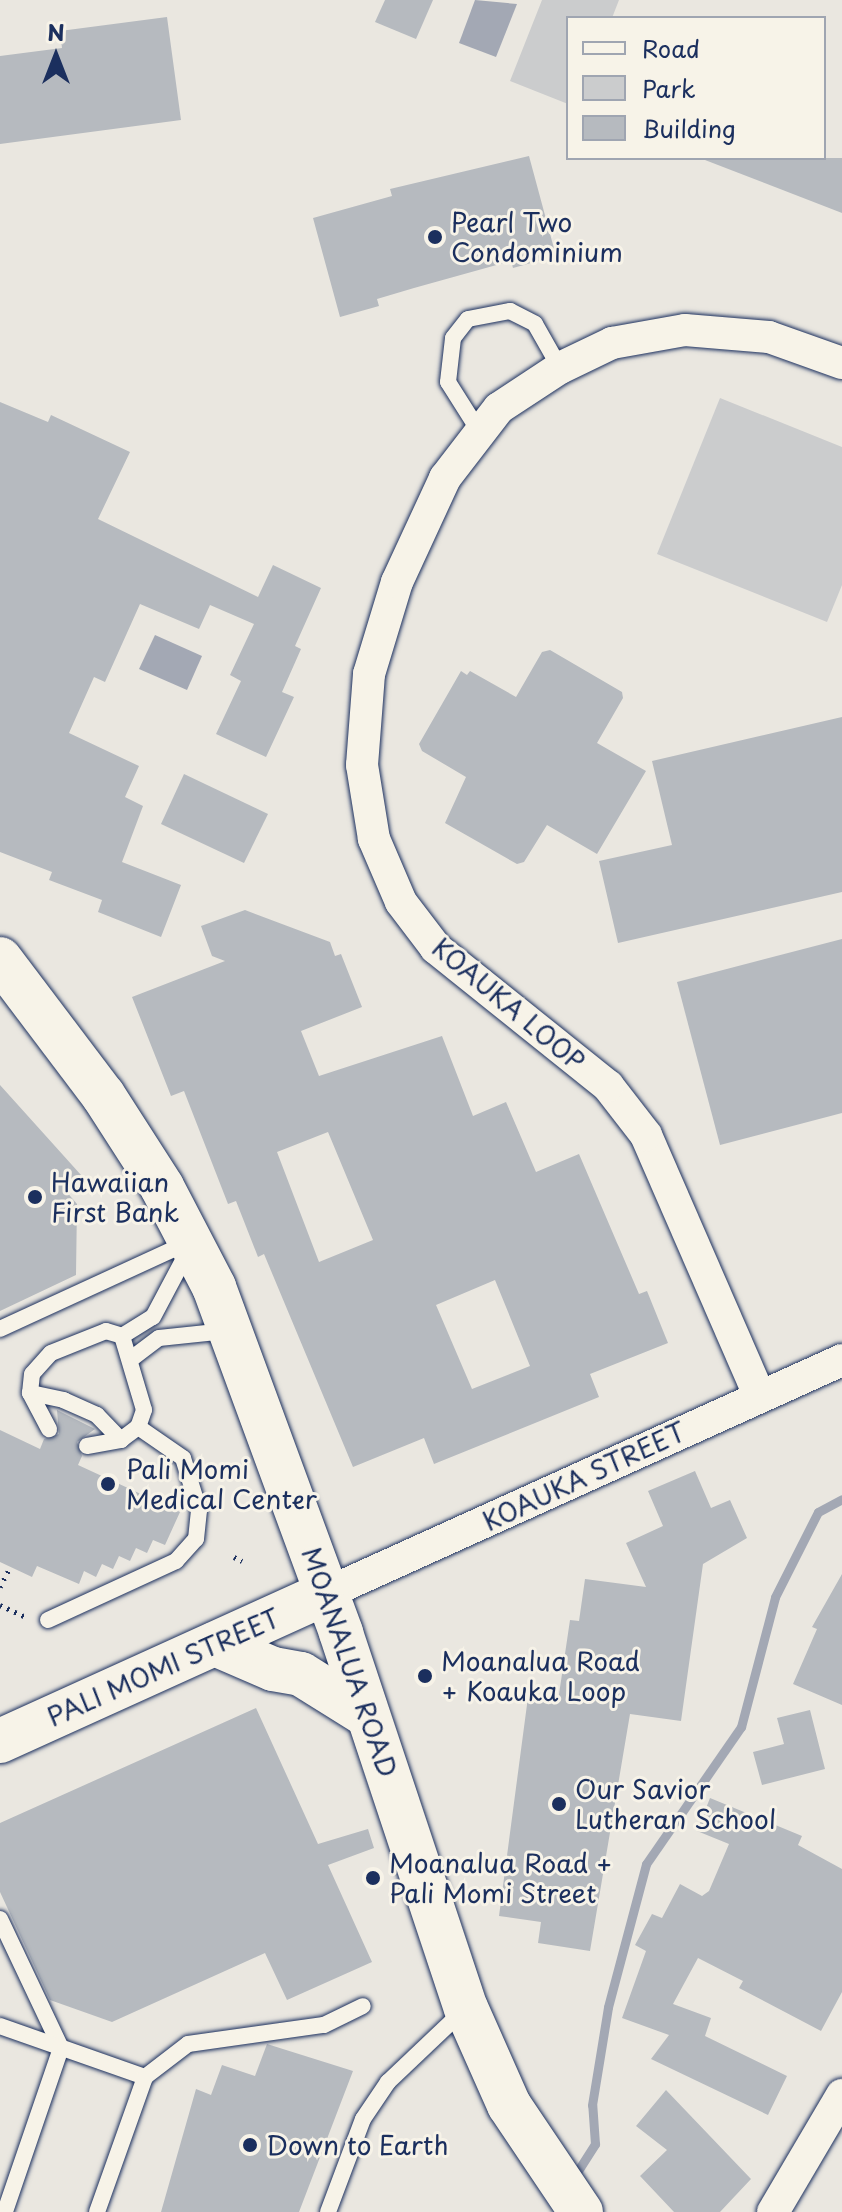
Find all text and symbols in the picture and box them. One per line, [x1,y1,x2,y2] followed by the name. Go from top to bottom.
[47,15,65,48] text: N
[16,16,96,96] north arrow
[566,16,826,160] legend
[642,30,700,66] text: Road
[642,70,696,106] text: Park
[642,110,736,146] text: Building
[451,206,623,268] place label: Pearl Two Condominium
[426,228,444,246] marker: Pearl Two Condominium
[425,930,593,1078] street label: KOAUKA LOOP
[51,1166,180,1228] place label: Hawaiian First Bank
[26,1188,44,1206] marker: Hawaiian First Bank
[476,1415,692,1537] street label: KOAUKA STREET
[126,1453,318,1514] place label: Pali Momi Medical Center
[97,1473,119,1495] marker: Pali Momi Medical Center
[295,1541,405,1783] street label: MOANALUA ROAD
[41,1601,285,1733] street label: PALI MOMI STREET
[441,1645,638,1706] place label: Moanalua Road + Koauka Loop
[416,1667,434,1685] marker: Moanalua Road + Koauka Loop
[575,1773,775,1834] place label: Our Savior Lutheran School
[550,1795,568,1813] marker: Our Savior Lutheran School
[389,1847,611,1908] place label: Moanalua Road + Pali Momi Street
[364,1869,382,1887] marker: Moanalua Road + Pali Momi Street
[266,2129,449,2161] place label: Down to Earth
[241,2136,259,2154] marker: Down to Earth

